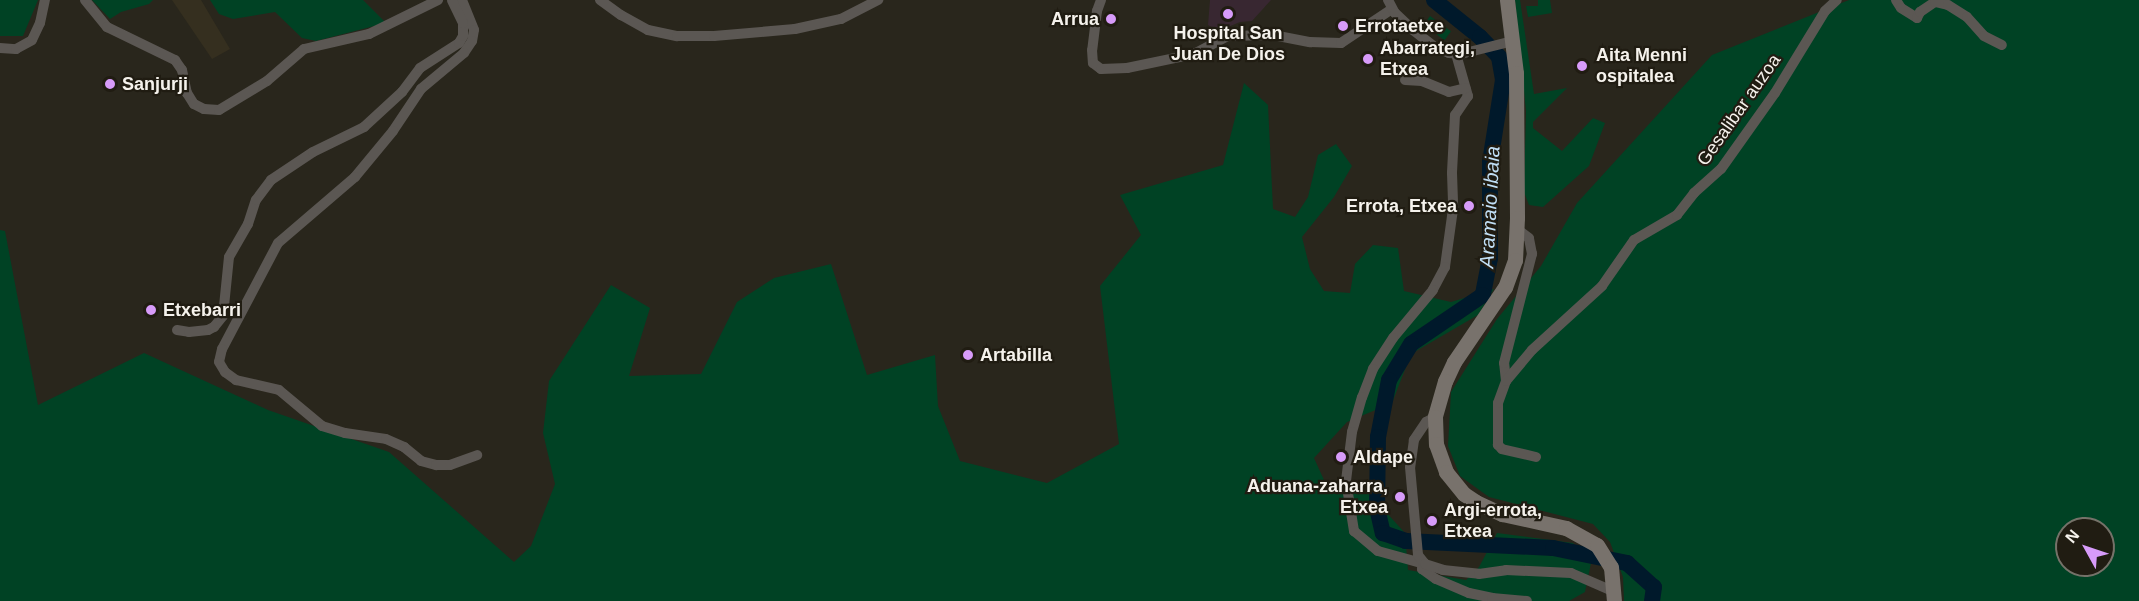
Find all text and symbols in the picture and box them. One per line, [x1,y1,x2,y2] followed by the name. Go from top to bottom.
[1221,7,1235,21] marker: Hospital San Juan De Dios
[1051,8,1099,30] place label: Arrua
[1104,12,1118,26] marker: Arrua
[1355,15,1444,37] place label: Errotaetxe
[1336,19,1350,33] marker: Errotaetxe
[1171,23,1285,66] place label: Hospital San Juan De Dios
[1380,38,1475,80] place label: Abarrategi, Etxea
[1596,45,1687,88] place label: Aita Menni ospitalea
[1693,50,1785,170] street label: Gesalibar auzoa
[1361,52,1375,66] marker: Abarrategi, Etxea
[1573,57,1591,75] marker: Aita Menni ospitalea
[122,73,188,95] place label: Sanjurji
[103,77,117,91] marker: Sanjurji
[1475,145,1505,269] water label: Aramaio ibaia
[1346,195,1457,217] place label: Errota, Etxea
[1462,199,1476,213] marker: Errota, Etxea
[163,299,241,321] place label: Etxebarri
[144,303,158,317] marker: Etxebarri
[980,344,1052,366] place label: Artabilla
[961,348,975,362] marker: Artabilla
[1353,446,1413,468] place label: Aldape
[1334,450,1348,464] marker: Aldape
[1247,476,1388,518] place label: Aduana-zaharra, Etxea
[1393,490,1407,504] marker: Aduana-zaharra, Etxea
[1444,500,1542,542] place label: Argi-errota, Etxea
[1425,514,1439,528] marker: Argi-errota, Etxea
[2055,517,2115,577] north arrow
[2062,527,2083,546] text: N

